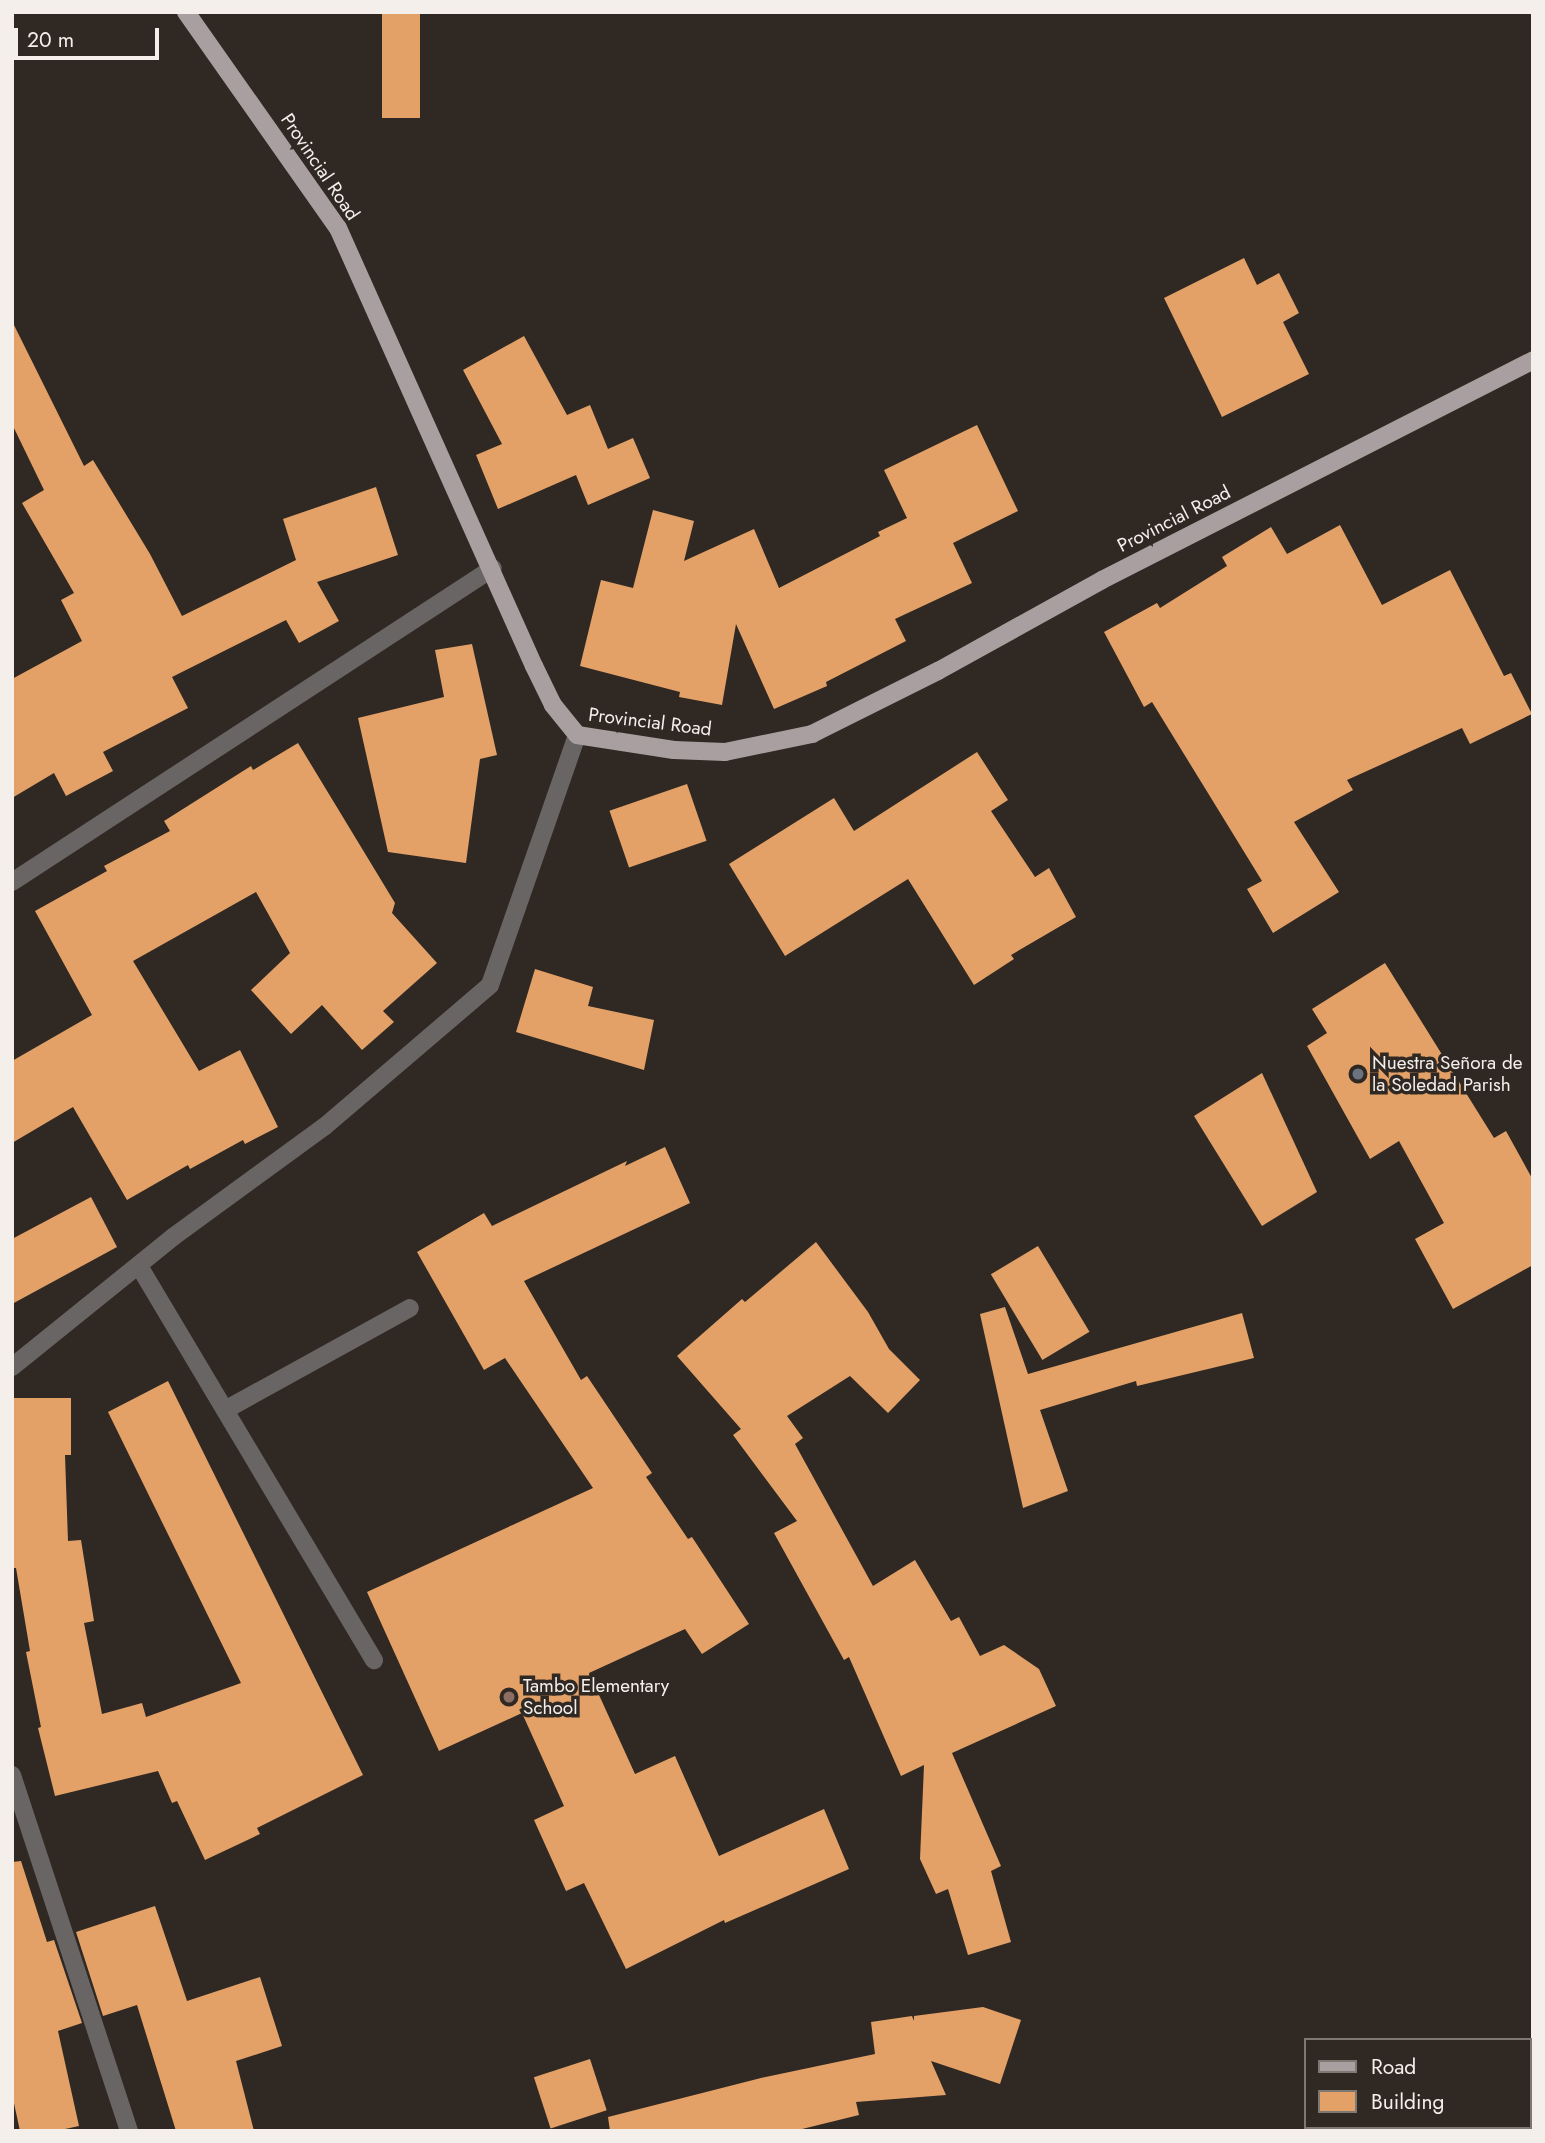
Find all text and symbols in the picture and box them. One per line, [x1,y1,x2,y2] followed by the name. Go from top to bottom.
[18,14,163,58] scale bar
[27,25,74,55] text: 20 m
[276,109,364,225] street label: Provincial Road
[1114,481,1234,557] street label: Provincial Road
[587,703,713,741] street label: Provincial Road
[1372,1052,1523,1096] place label: Nuestra Señora de la Soledad Parish
[1350,1066,1366,1082] marker: Nuestra Señora de la Soledad Parish
[523,1675,669,1719] place label: Tambo Elementary School
[501,1689,517,1705] marker: Tambo Elementary School
[1304,2038,1531,2129] legend
[1371,2052,1416,2082] text: Road
[1371,2087,1444,2117] text: Building

